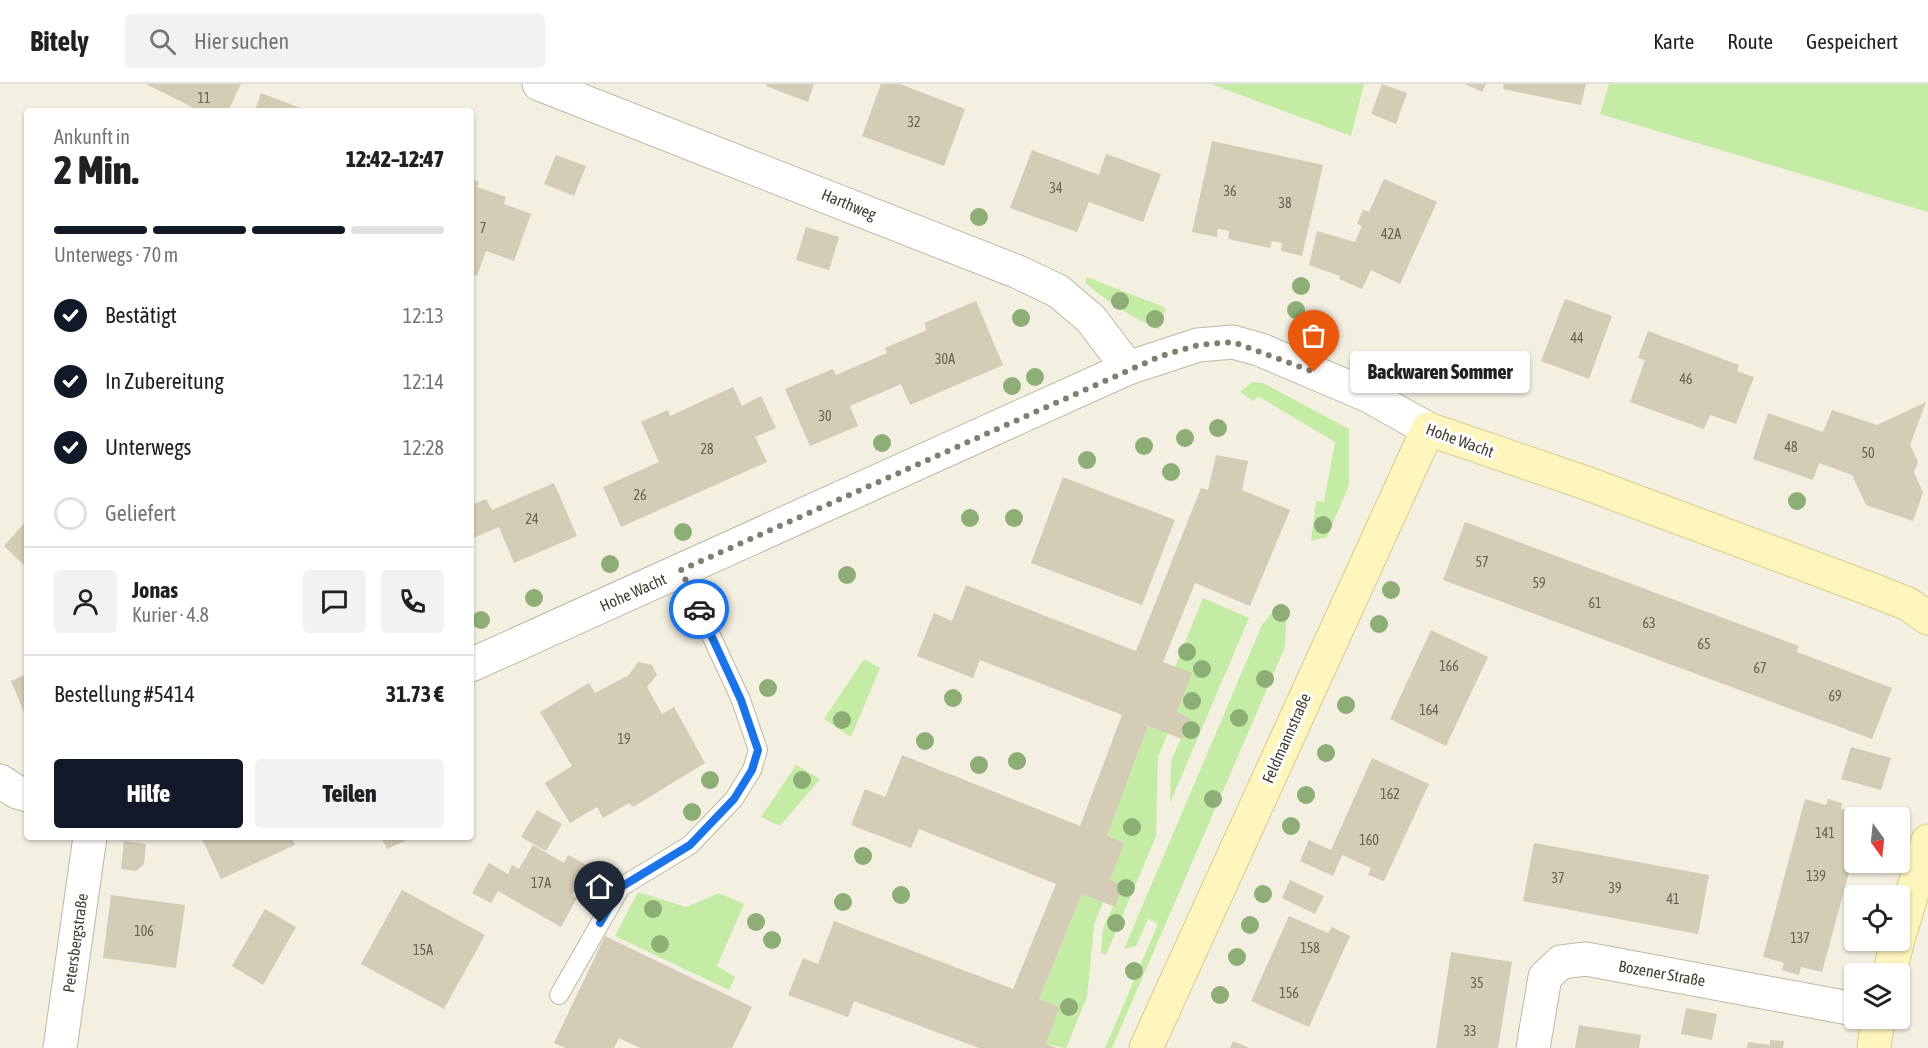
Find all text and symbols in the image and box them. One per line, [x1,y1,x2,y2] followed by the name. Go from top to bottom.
[125,14,545,68] search box
[30,25,89,57] text: Bitely
[146,25,179,58] icon: search
[194,28,289,54] text: Hier suchen
[1653,29,1694,53] text: Karte
[1727,29,1773,53] text: Route
[1806,29,1898,53] text: Gespeichert
[197,90,211,106] house number: 11
[907,114,921,130] house number: 32
[54,125,130,148] text: Ankunft in
[346,146,444,172] text: 12:42–12:47
[54,148,139,192] text: 2 Min.
[1049,180,1063,196] house number: 34
[1223,183,1237,199] house number: 36
[819,185,879,224] street label: Harthweg
[1278,195,1292,211] house number: 38
[480,220,486,236] house number: 7
[1381,226,1401,242] house number: 42A
[54,243,178,266] text: Unterwegs · 70 m
[54,299,87,332] icon: check
[105,302,177,328] text: Bestätigt
[403,304,444,327] text: 12:13
[1288,310,1339,372] pin
[1297,319,1330,352] icon: bag
[1570,330,1584,346] house number: 44
[935,351,955,367] house number: 30A
[1350,351,1530,393] callout: Backwaren Sommer
[1367,360,1513,383] text: Backwaren Sommer
[54,365,87,398] icon: check
[105,368,224,394] text: In Zubereitung
[403,370,444,393] text: 12:14
[1679,371,1693,387] house number: 46
[818,408,832,424] house number: 30
[1424,419,1497,461] street label: Hohe Wacht
[54,431,87,464] icon: check
[105,434,191,460] text: Unterwegs
[403,436,444,459] text: 12:28
[1784,439,1798,455] house number: 48
[700,441,714,457] house number: 28
[1861,445,1875,461] house number: 50
[633,487,647,503] house number: 26
[105,500,176,526] text: Geliefert
[525,511,539,527] house number: 24
[1475,554,1489,570] house number: 57
[597,569,669,615] street label: Hohe Wacht
[54,570,117,633] button: person
[303,570,366,633] button: chat
[381,570,444,633] button: phone
[1532,575,1546,591] house number: 59
[132,577,178,603] text: Jonas
[669,579,729,639] courier
[683,593,716,626] icon: car
[1588,595,1602,611] house number: 61
[132,603,209,626] text: Kurier · 4.8
[1642,615,1656,631] house number: 63
[1697,636,1711,652] house number: 65
[1439,658,1459,674] house number: 166
[1753,660,1767,676] house number: 67
[54,681,195,707] text: Bestellung #5414
[386,681,444,707] text: 31.73 €
[1828,688,1842,704] house number: 69
[1258,690,1314,786] street label: Feldmannstraße
[1419,702,1439,718] house number: 164
[617,731,631,747] house number: 19
[54,759,243,828] button: Hilfe
[255,759,444,828] button: Teilen
[1380,786,1400,802] house number: 162
[1844,807,1910,873] north arrow
[1844,807,1910,1029] map controls
[1815,825,1835,841] house number: 141
[1359,832,1379,848] house number: 160
[574,861,625,923] pin
[1806,868,1826,884] house number: 139
[583,870,616,903] icon: home
[1551,870,1565,886] house number: 37
[531,875,551,891] house number: 17A
[1608,880,1622,896] house number: 39
[1844,885,1910,951] button: locate
[1666,891,1680,907] house number: 41
[59,892,92,994] street label: Petersbergstraße
[134,923,154,939] house number: 106
[1790,930,1810,946] house number: 137
[1300,940,1320,956] house number: 158
[413,942,433,958] house number: 15A
[1617,957,1707,989] street label: Bozener Straße
[1844,963,1910,1029] button: layers
[1470,975,1484,991] house number: 35
[1279,985,1299,1001] house number: 156
[1463,1023,1477,1039] house number: 33

